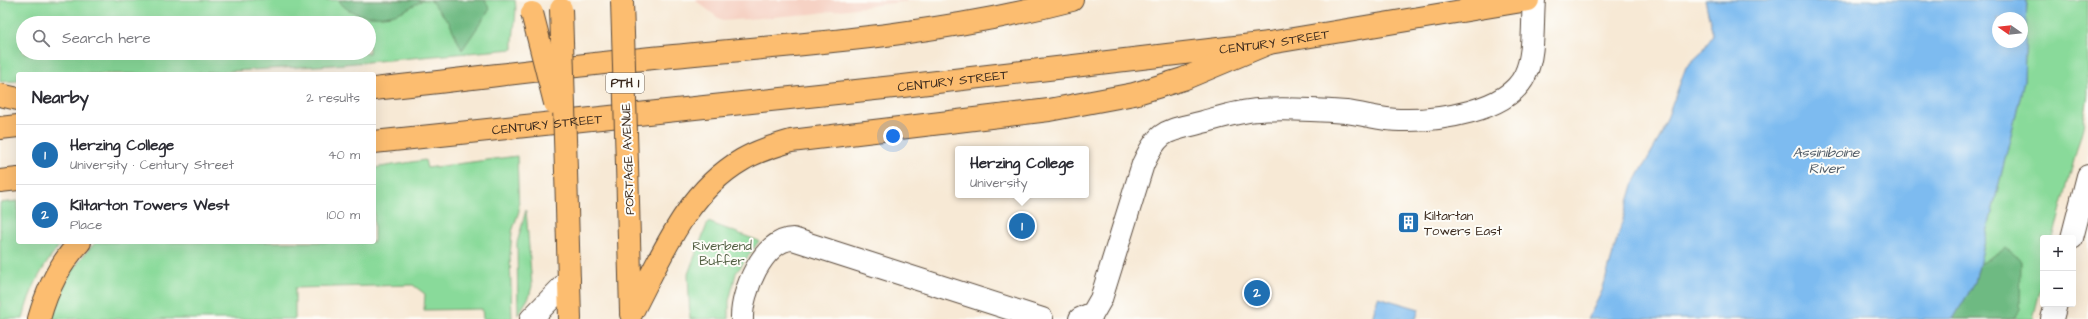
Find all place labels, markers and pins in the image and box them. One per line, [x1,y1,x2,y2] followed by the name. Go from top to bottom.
[1424,207,1503,240] place label: Kiltartan Towers East
[1395,209,1421,235] building icon: Kiltartan Towers East
[1009,211,1035,241] pin: 1
[1244,278,1270,308] pin: 2

